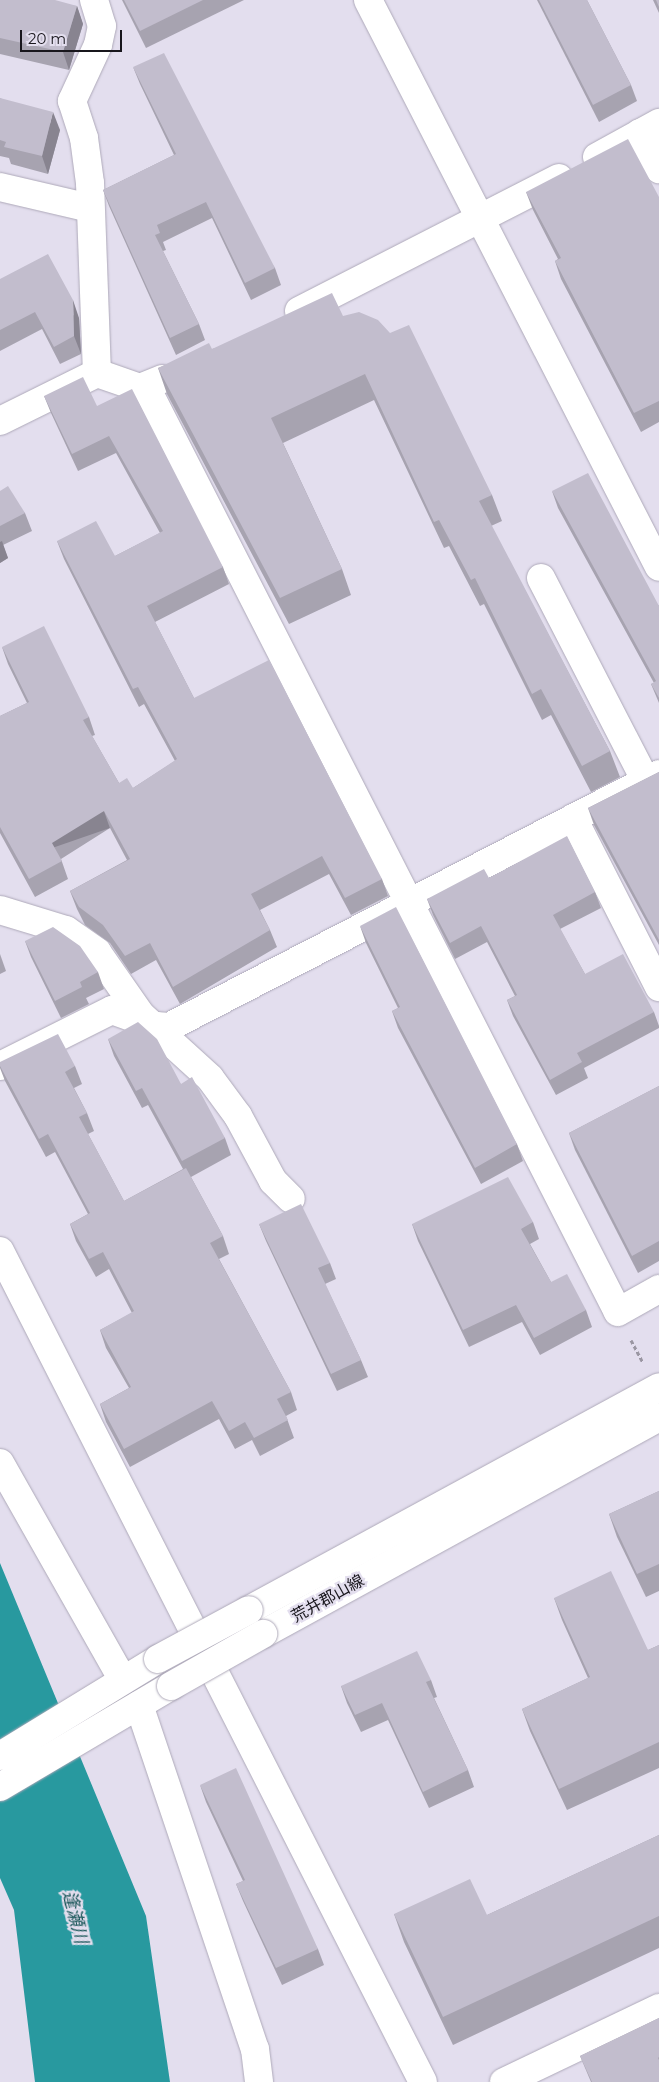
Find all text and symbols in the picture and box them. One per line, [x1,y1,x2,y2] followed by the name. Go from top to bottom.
[22,20,125,52] scale bar
[28,29,66,48] text: 20 m
[288,1571,368,1627] street label: 荒井郡山線
[58,1888,92,1946] water label: 逢瀬川

